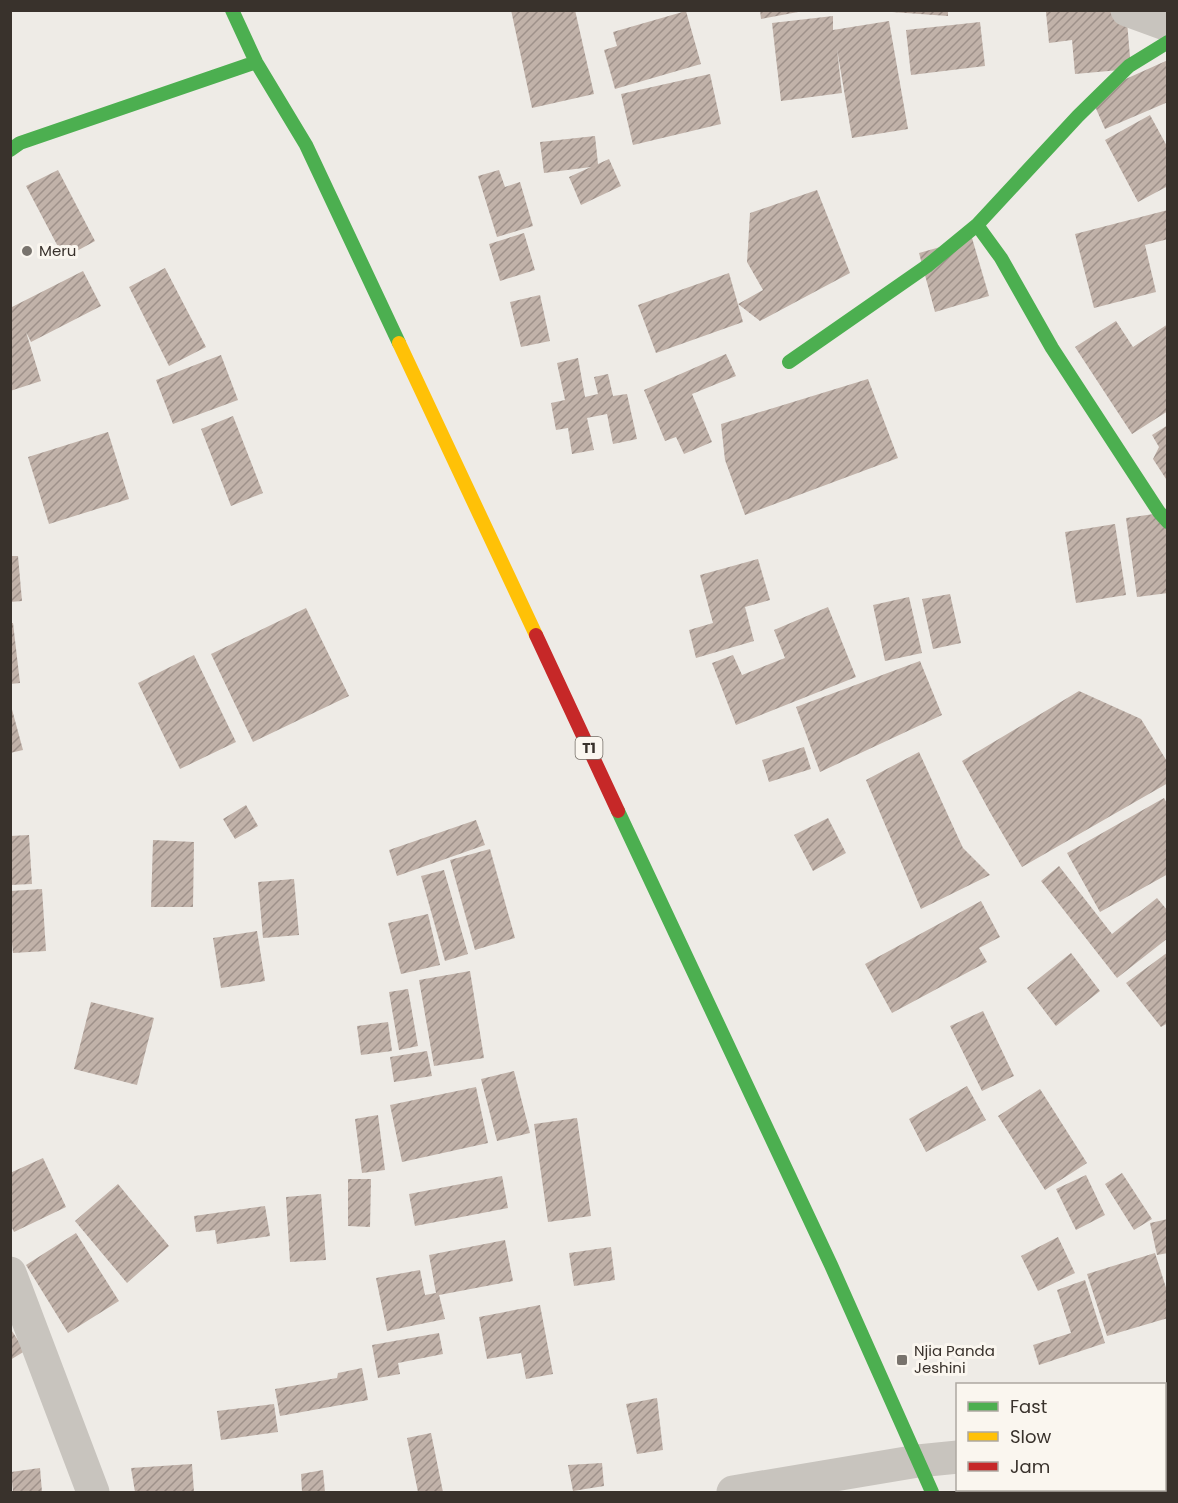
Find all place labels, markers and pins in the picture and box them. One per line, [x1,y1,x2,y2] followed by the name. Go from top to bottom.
[39,240,76,261] place label: Meru
[20,244,34,258] marker: Meru
[914,1340,995,1378] place label: Njia Panda Jeshini
[895,1353,909,1367] marker: Njia Panda Jeshini

